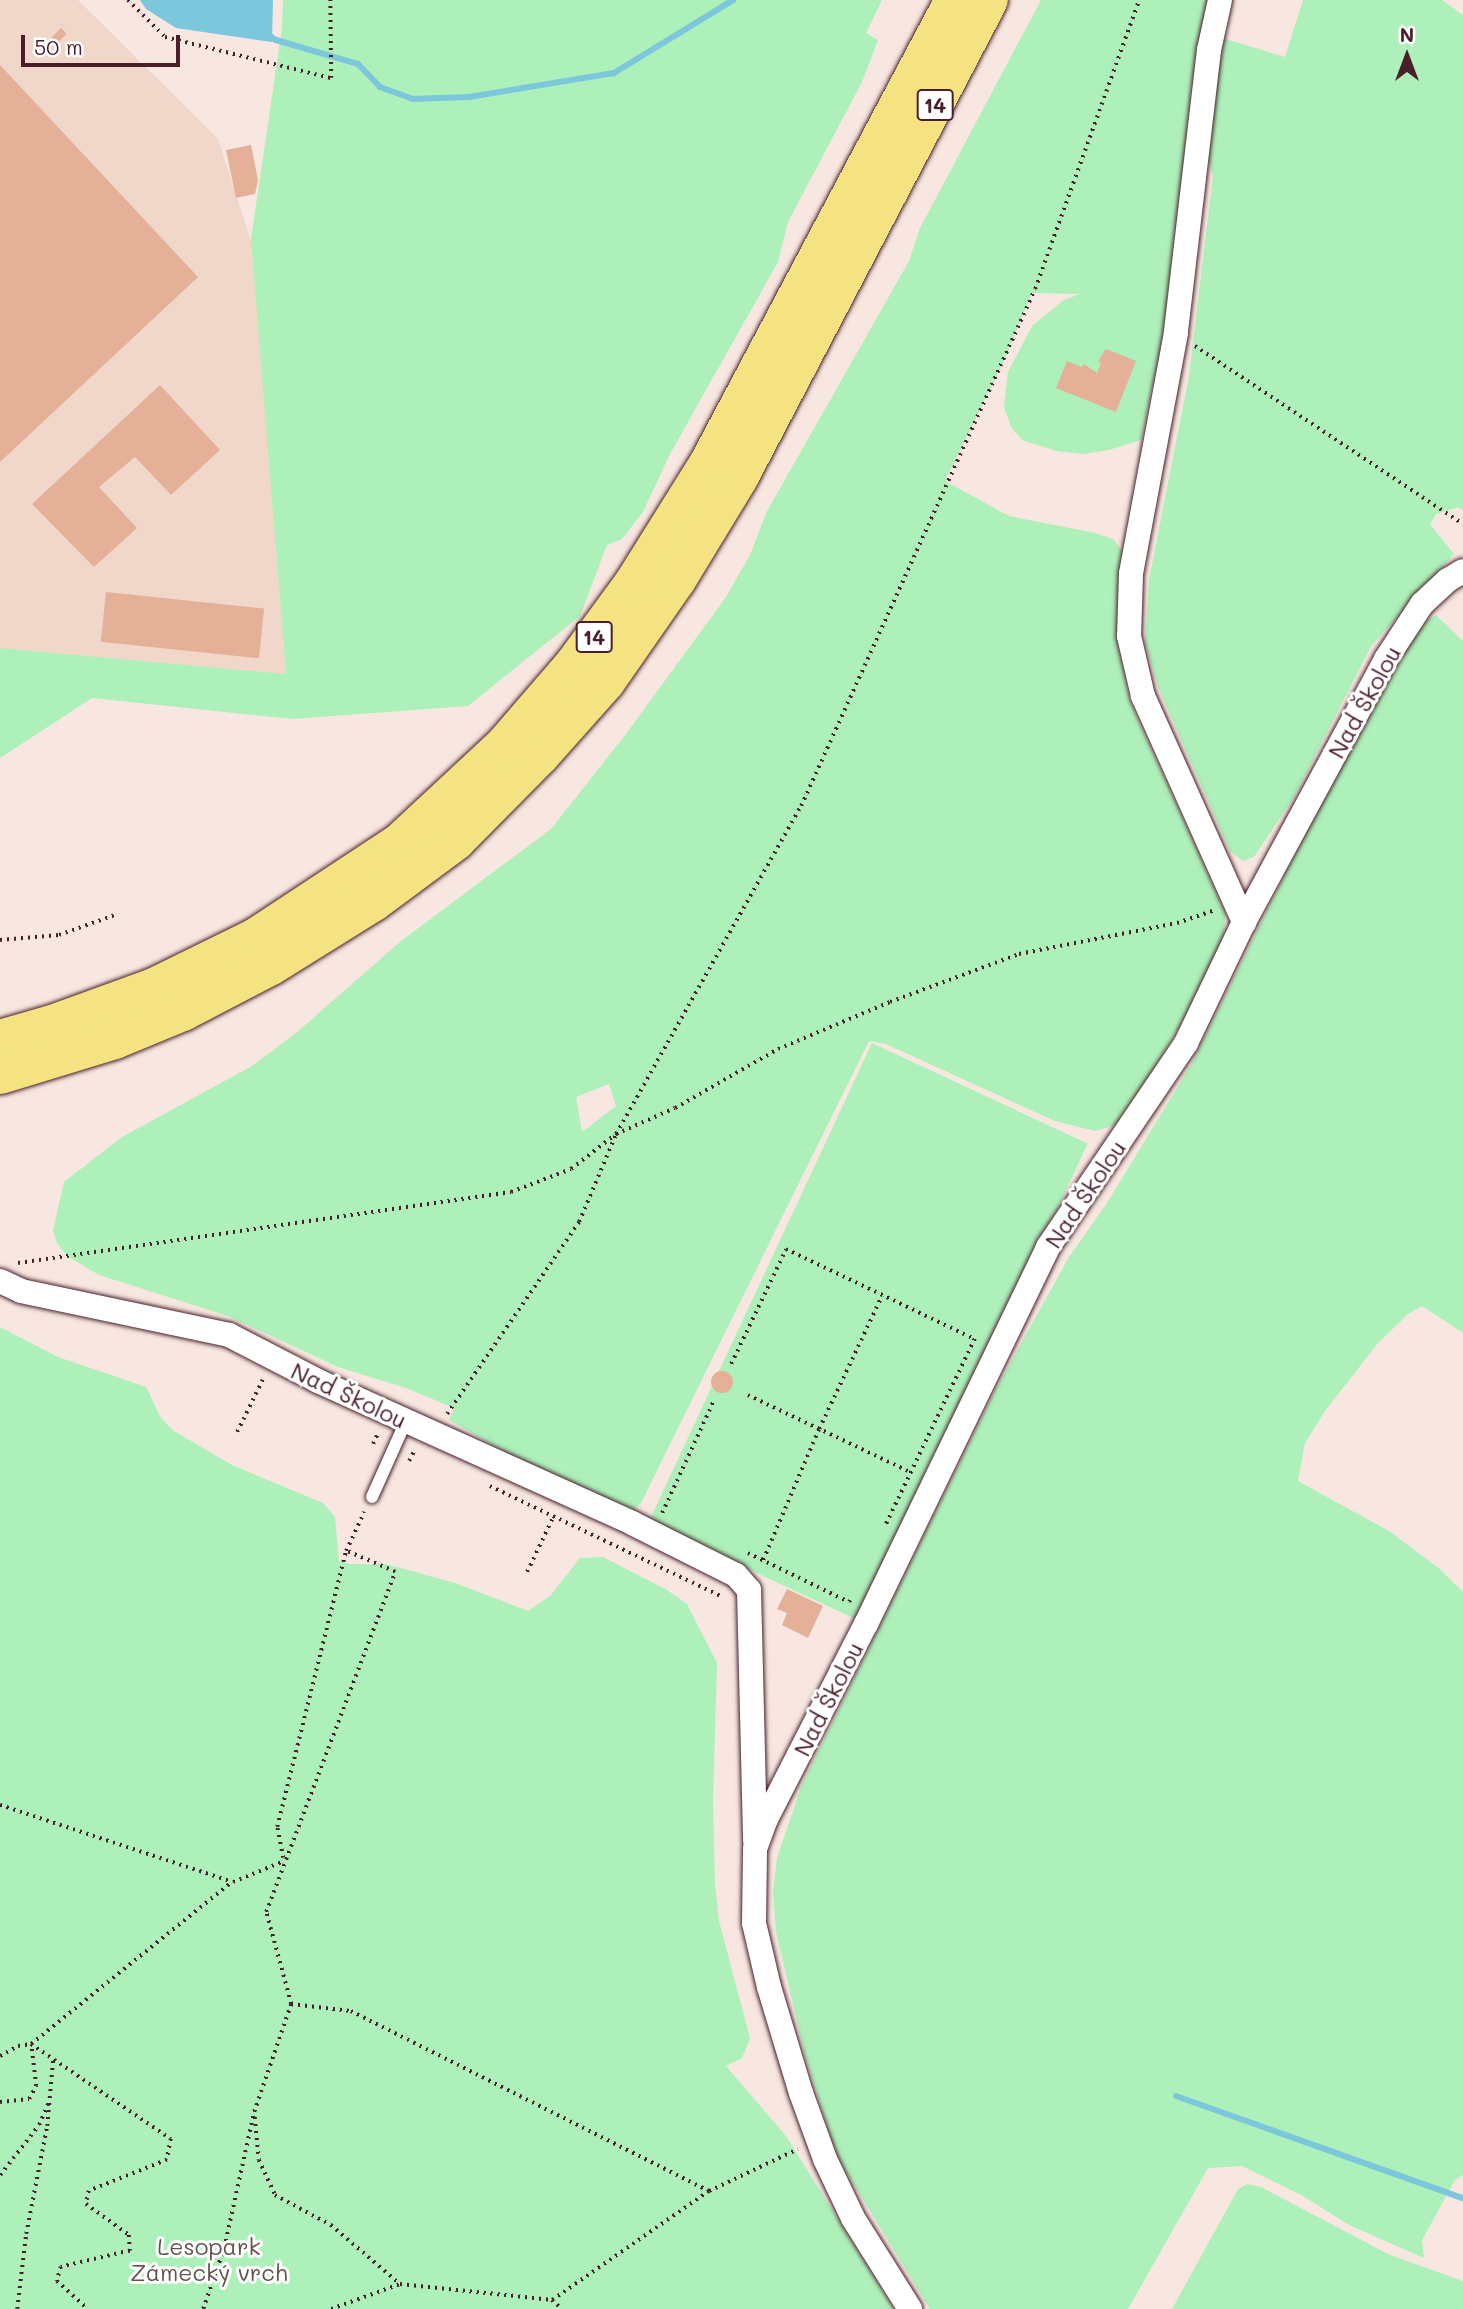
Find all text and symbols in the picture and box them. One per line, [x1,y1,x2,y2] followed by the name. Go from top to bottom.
[24,21,184,65] scale bar
[1372,21,1442,91] north arrow
[1400,22,1414,47] text: N
[34,33,83,60] text: 50 m
[916,88,954,122] road number: 14
[575,620,613,654] road number: 14
[1322,641,1406,763] street label: Nad Školou
[1039,1135,1131,1253] street label: Nad Školou
[287,1356,411,1434] street label: Nad Školou
[788,1637,868,1761] street label: Nad Školou
[130,2232,288,2286] park label: Lesopark Zámecký vrch

